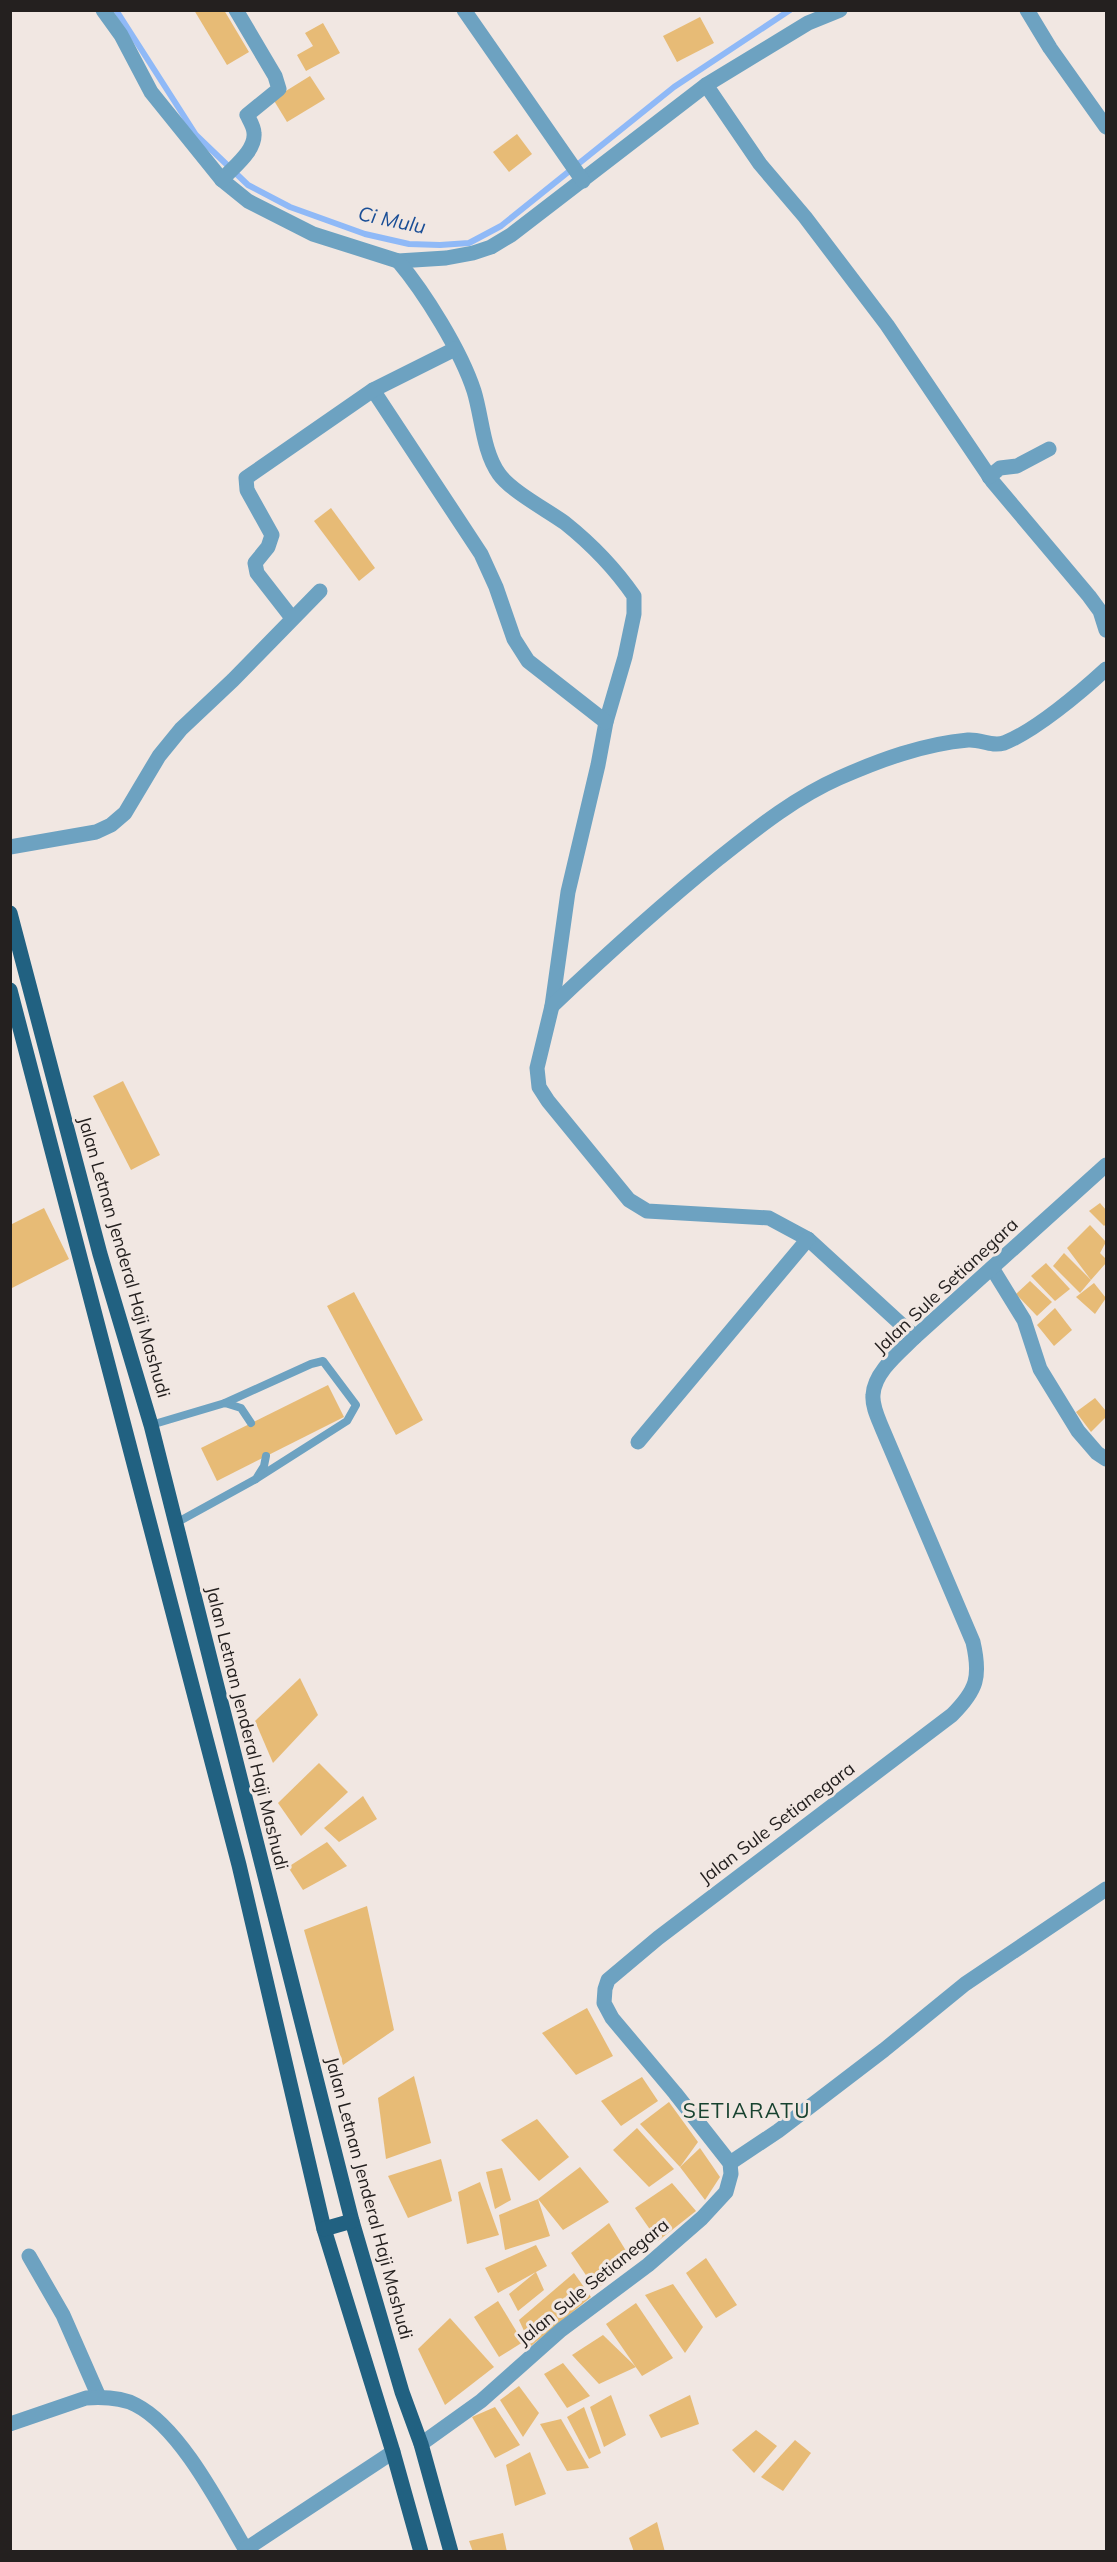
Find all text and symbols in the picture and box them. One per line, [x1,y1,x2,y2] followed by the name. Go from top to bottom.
[356,200,428,239] water label: Ci Mulu
[73,1114,176,1400] street label: Jalan Letnan Jenderal Haji Mashudi
[869,1213,1023,1359] street label: Jalan Sule Setianegara
[201,1584,294,1872] street label: Jalan Letnan Jenderal Haji Mashudi
[694,1757,859,1889] street label: Jalan Sule Setianegara
[321,2054,418,2342] street label: Jalan Letnan Jenderal Haji Mashudi
[683,2097,811,2123] district label: SETIARATU
[512,2213,673,2350] street label: Jalan Sule Setianegara

